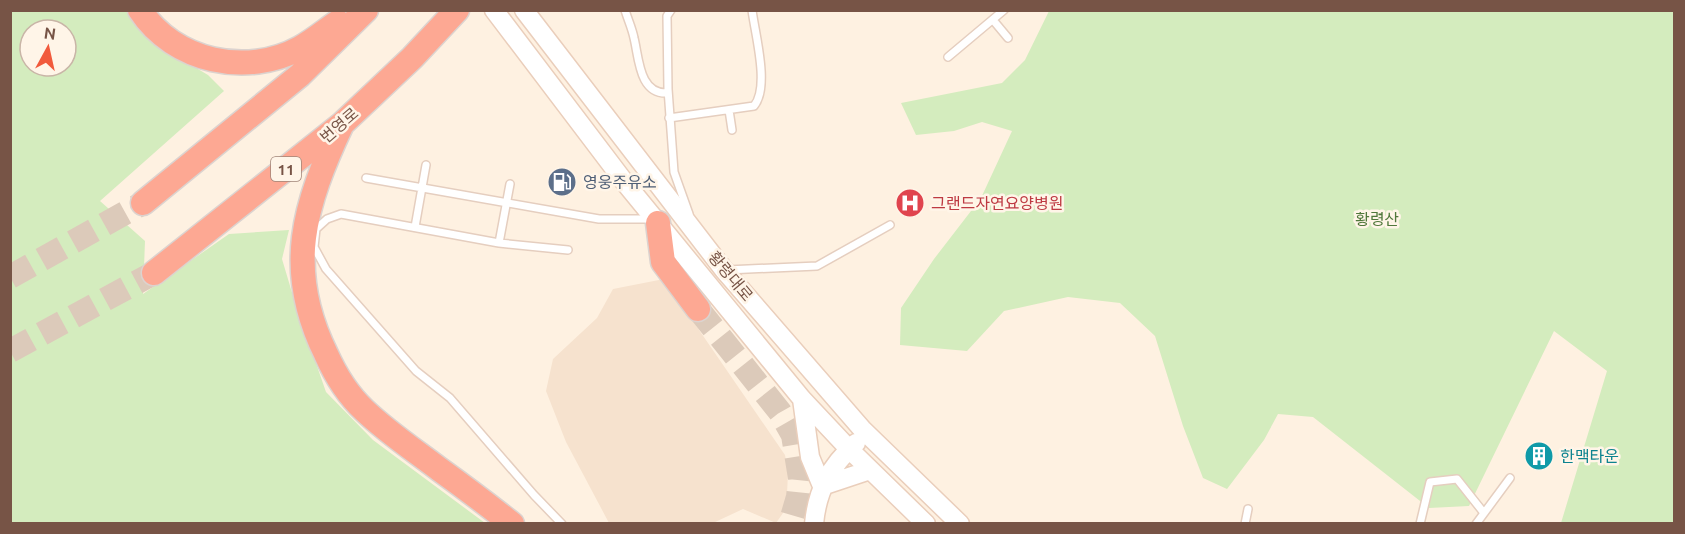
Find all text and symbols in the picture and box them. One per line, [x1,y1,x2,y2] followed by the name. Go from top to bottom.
[18,18,78,78] north arrow
[43,23,57,43] text: N
[316,104,362,146] street label: 번영로
[271,157,301,181] road number: 11
[546,166,578,198] fuel station icon: 영웅주유소
[583,173,657,191] place label: 영웅주유소
[894,187,926,219] hospital icon: 그랜드자연요양병원
[931,194,1063,212] place label: 그랜드자연요양병원
[1355,210,1399,228] park label: 황령산
[705,248,757,305] street label: 황령대로
[1523,440,1555,472] building icon: 한맥타운
[1560,447,1619,465] place label: 한맥타운

